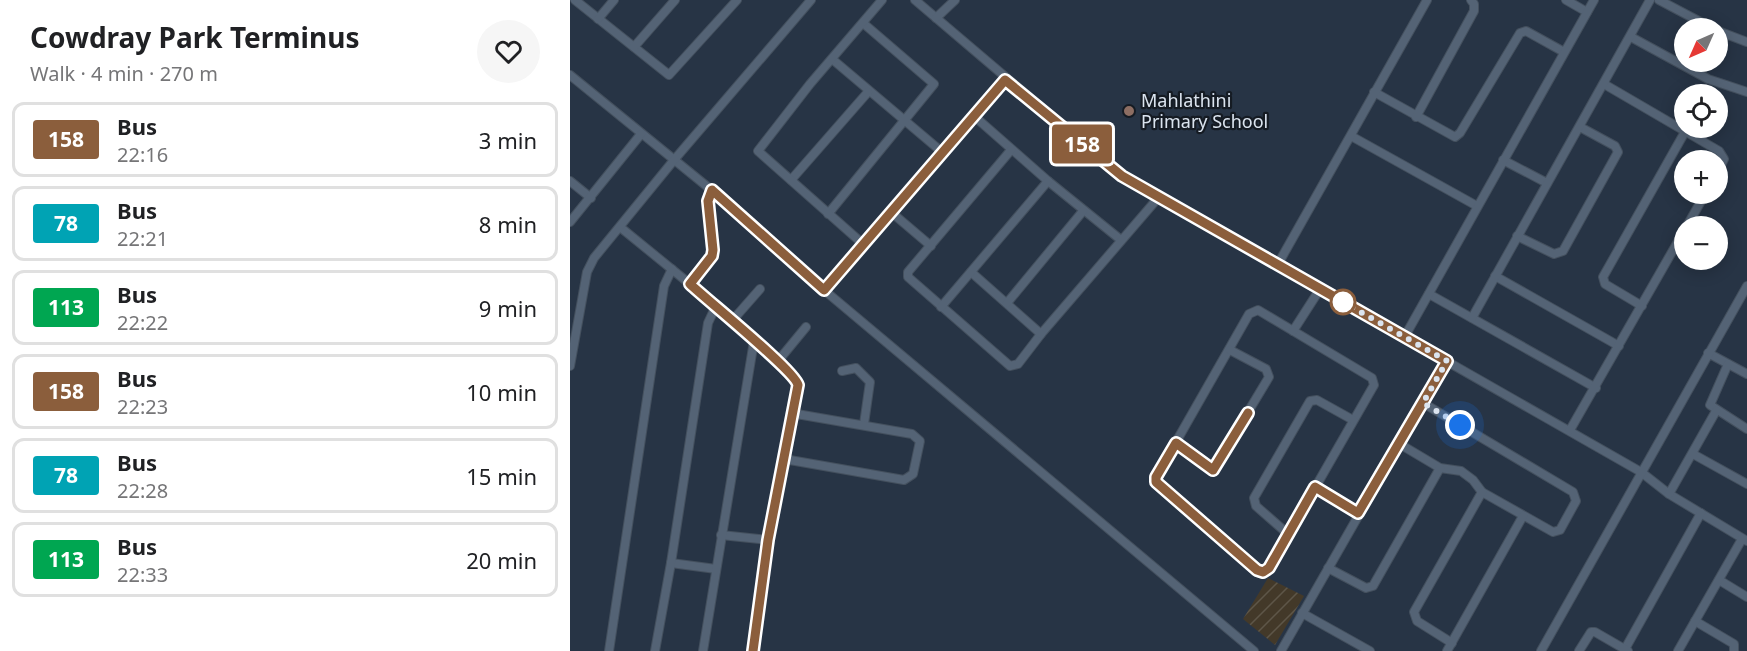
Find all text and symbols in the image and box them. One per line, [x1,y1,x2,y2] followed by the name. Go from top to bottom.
[30,18,359,56] text: Cowdray Park Terminus
[1674,18,1728,72] north arrow
[1674,18,1728,270] map controls
[477,20,540,83] button: heart
[30,60,218,87] text: Walk · 4 min · 270 m
[1674,84,1728,138] button: locate
[1141,88,1268,133] place label: Mahlathini Primary School
[1122,104,1136,118] marker: Mahlathini Primary School
[117,111,157,141] text: Bus
[1048,124,1116,164] line badge: 158
[48,125,84,153] text: 158
[479,125,537,155] text: 3 min
[1064,130,1100,158] text: 158
[117,141,168,168] text: 22:16
[1674,150,1728,204] button: +
[117,195,157,225] text: Bus
[54,209,78,237] text: 78
[479,209,537,239] text: 8 min
[1674,216,1728,270] button: −
[117,225,168,252] text: 22:21
[117,279,157,309] text: Bus
[1330,289,1356,315] unlabelled marker
[48,293,84,321] text: 113
[479,293,537,323] text: 9 min
[117,309,168,336] text: 22:22
[117,363,157,393] text: Bus
[48,377,84,405] text: 158
[466,377,537,407] text: 10 min
[117,393,168,420] text: 22:23
[1445,410,1475,440] your location
[117,447,157,477] text: Bus
[54,461,78,489] text: 78
[466,461,537,491] text: 15 min
[117,477,168,504] text: 22:28
[117,531,157,561] text: Bus
[48,545,84,573] text: 113
[466,545,537,575] text: 20 min
[117,561,168,588] text: 22:33

